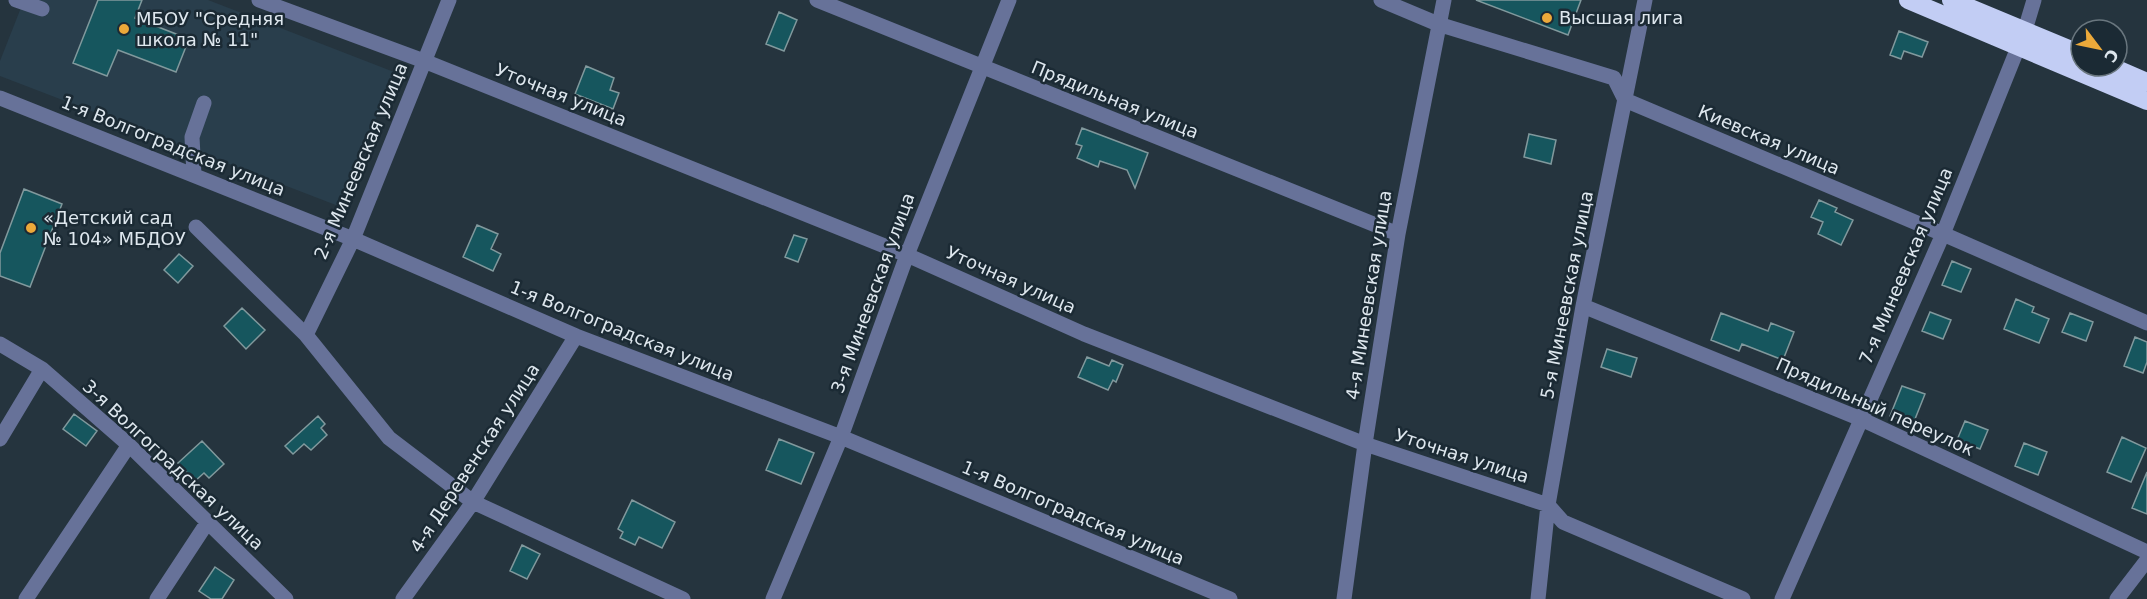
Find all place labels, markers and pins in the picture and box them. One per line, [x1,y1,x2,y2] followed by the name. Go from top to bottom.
[1559,7,1683,28] place label: Высшая лига
[136,8,284,50] place label: МБОУ "Средняя школа № 11"
[1540,11,1554,25] marker: Высшая лига
[117,22,131,36] marker: МБОУ "Средняя школа № 11"
[43,207,186,249] place label: «Детский сад № 104» МБДОУ
[24,221,38,235] marker: «Детский сад № 104» МБДОУ

